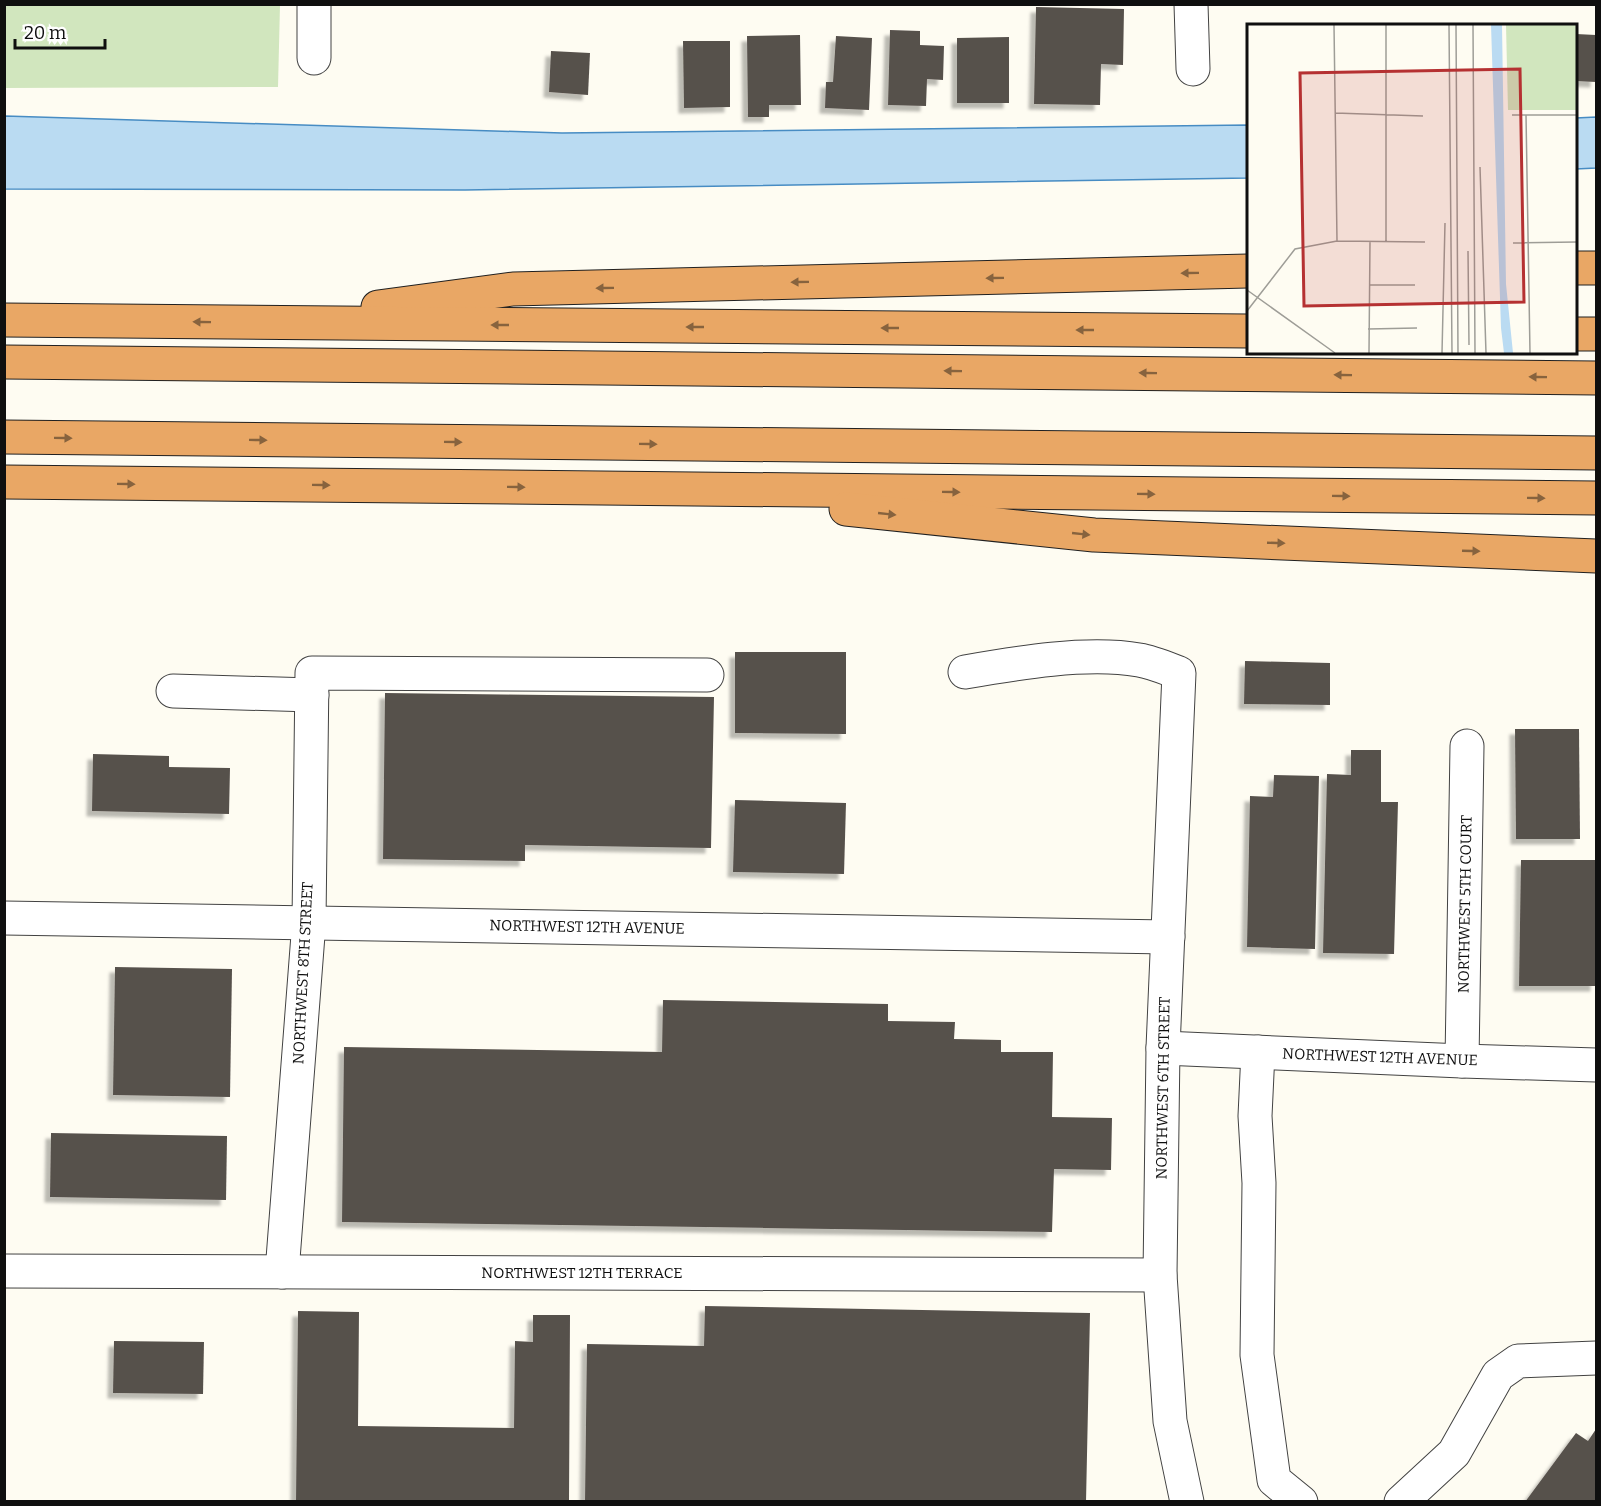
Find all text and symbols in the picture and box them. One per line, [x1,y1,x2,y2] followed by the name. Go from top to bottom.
[15,12,105,50] scale bar
[24,22,66,44] text: 20 m
[1247,24,1577,354] inset map
[1181,268,1200,278] one-way arrow
[986,273,1005,282] one-way arrow
[791,277,810,287] one-way arrow
[596,283,615,293] one-way arrow
[193,317,212,327] one-way arrow
[491,320,510,330] one-way arrow
[686,322,705,331] one-way arrow
[881,323,900,333] one-way arrow
[1076,325,1095,335] one-way arrow
[944,367,963,376] one-way arrow
[1139,368,1158,378] one-way arrow
[1334,370,1353,380] one-way arrow
[1529,372,1548,382] one-way arrow
[53,433,72,443] one-way arrow
[248,435,267,445] one-way arrow
[443,437,462,447] one-way arrow
[638,439,657,449] one-way arrow
[116,479,135,488] one-way arrow
[311,480,330,490] one-way arrow
[506,482,525,492] one-way arrow
[942,487,961,496] one-way arrow
[1137,489,1156,498] one-way arrow
[1332,491,1351,500] one-way arrow
[1527,493,1546,502] one-way arrow
[878,509,897,519] one-way arrow
[1072,529,1091,539] one-way arrow
[1266,538,1285,547] one-way arrow
[1461,547,1480,556] one-way arrow
[1454,814,1476,993] street label: NORTHWEST 5TH COURT
[289,881,317,1065] street label: NORTHWEST 8TH STREET
[489,916,685,938] street label: NORTHWEST 12TH AVENUE
[1152,996,1174,1180] street label: NORTHWEST 6TH STREET
[1282,1045,1478,1069] street label: NORTHWEST 12TH AVENUE
[481,1264,683,1282] street label: NORTHWEST 12TH TERRACE

